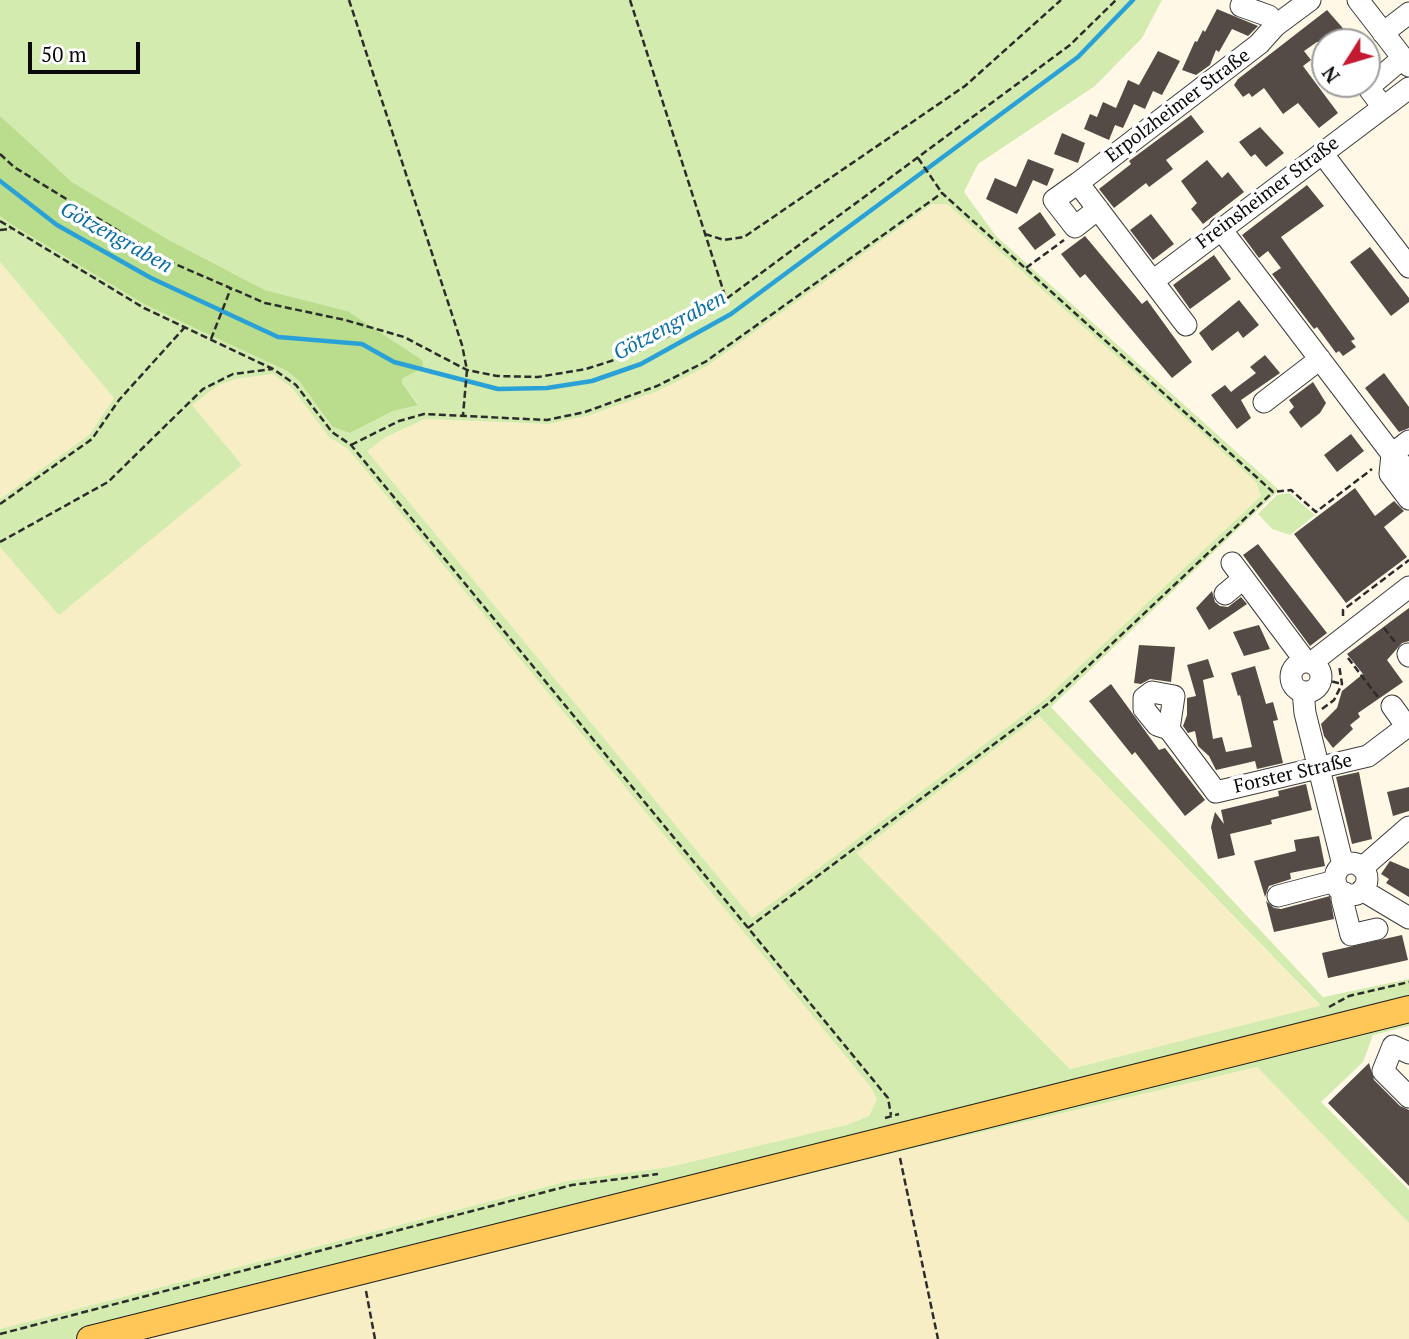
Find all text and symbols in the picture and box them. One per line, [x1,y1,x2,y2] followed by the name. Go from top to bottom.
[32,28,144,72] scale bar
[1311,28,1381,98] north arrow
[41,40,87,68] text: 50 m
[1101,44,1255,168] street label: Erpolzheimer Straße
[1316,61,1345,88] text: N
[1192,132,1344,254] street label: Freinsheimer Straße
[56,197,176,279] water label: Götzengraben
[609,286,731,366] water label: Götzengraben
[1232,749,1354,799] street label: Forster Straße

